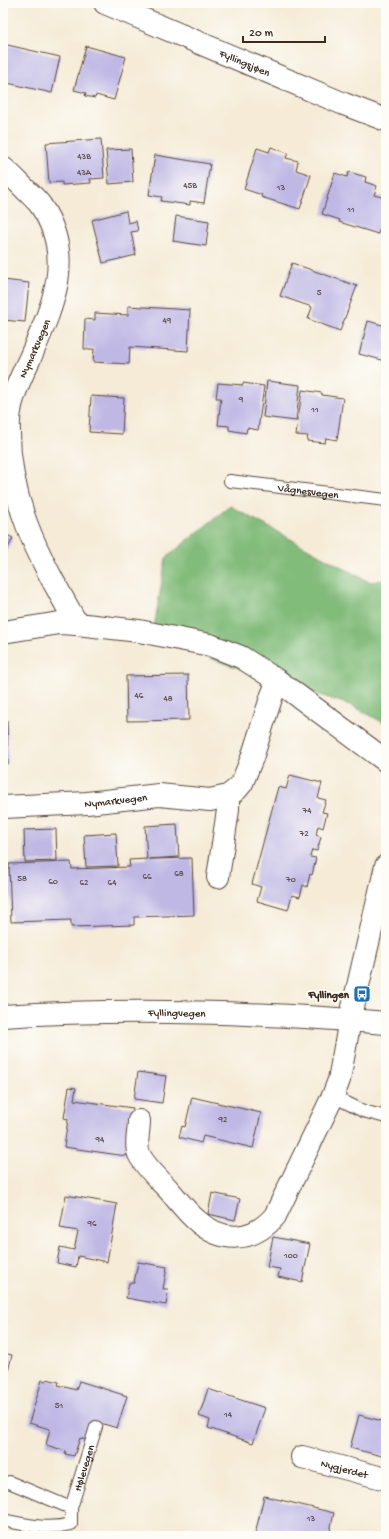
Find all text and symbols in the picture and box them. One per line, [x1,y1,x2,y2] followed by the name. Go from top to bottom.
[243,18,325,44] scale bar
[249,27,274,41] text: 20 m
[216,48,272,80] street label: Fyllingsjøen
[77,152,91,163] house number: 43B
[77,168,92,179] house number: 43A
[183,181,197,192] house number: 45B
[276,183,285,194] house number: 13
[346,205,355,216] house number: 11
[317,288,322,299] house number: 5
[163,316,172,327] house number: 49
[18,317,54,380] street label: Nymarkvegen
[238,395,244,406] house number: 9
[310,405,319,416] house number: 11
[276,483,340,502] street label: Vågnesvegen
[135,691,144,702] house number: 46
[163,694,173,705] house number: 48
[84,792,149,811] street label: Nymarkvegen
[302,806,312,817] house number: 74
[298,829,309,840] house number: 72
[174,869,184,880] house number: 68
[142,872,152,883] house number: 66
[17,874,27,885] house number: 58
[285,875,296,886] house number: 70
[48,877,58,888] house number: 60
[80,878,89,889] house number: 62
[108,878,117,889] house number: 64
[352,984,372,1004] bus stop icon: Fyllingen
[307,990,350,1003] place label: Fyllingen
[147,1008,207,1021] street label: Fyllingvegen
[218,1115,228,1126] house number: 92
[95,1135,105,1146] house number: 94
[86,1219,97,1230] house number: 96
[283,1251,298,1262] house number: 100
[55,1401,64,1412] house number: 51
[223,1410,233,1421] house number: 14
[73,1443,98,1493] street label: Hølevegen
[319,1458,370,1482] street label: Nygjerdet
[306,1514,315,1525] house number: 13

